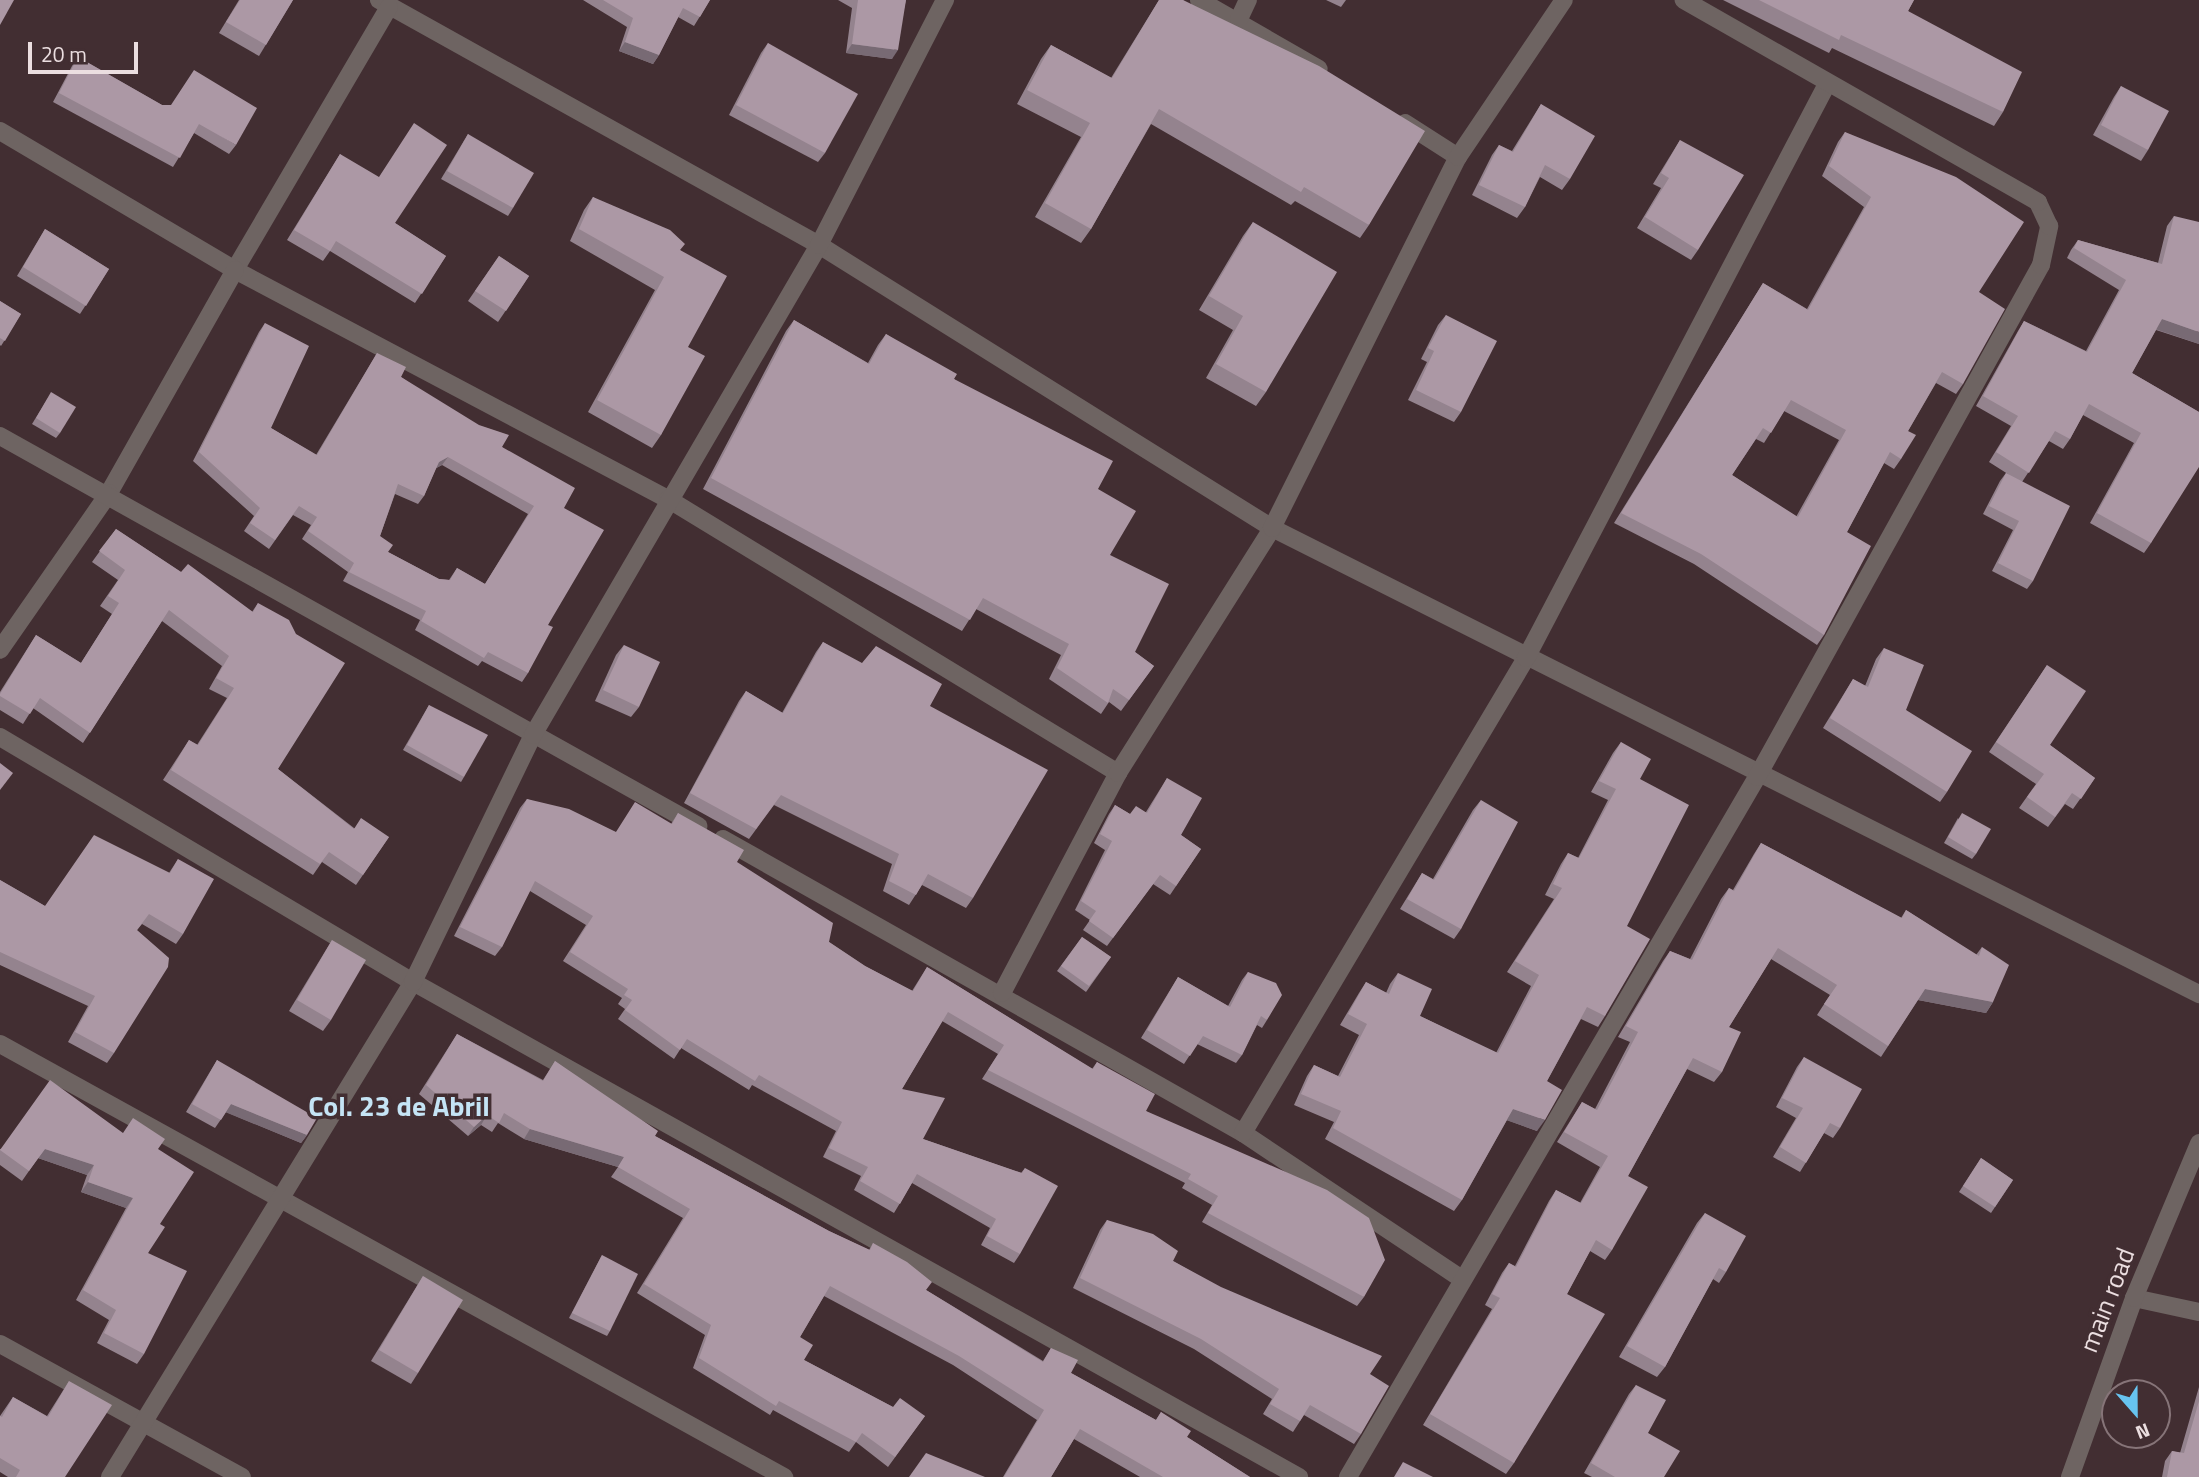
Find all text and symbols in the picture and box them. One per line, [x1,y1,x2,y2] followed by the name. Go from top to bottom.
[32,28,142,72] scale bar
[41,38,87,70] text: 20 m
[308,1089,490,1123] district label: Col. 23 de Abril
[2073,1243,2141,1357] street label: main road
[2101,1379,2171,1449] north arrow
[2132,1416,2154,1448] text: N

